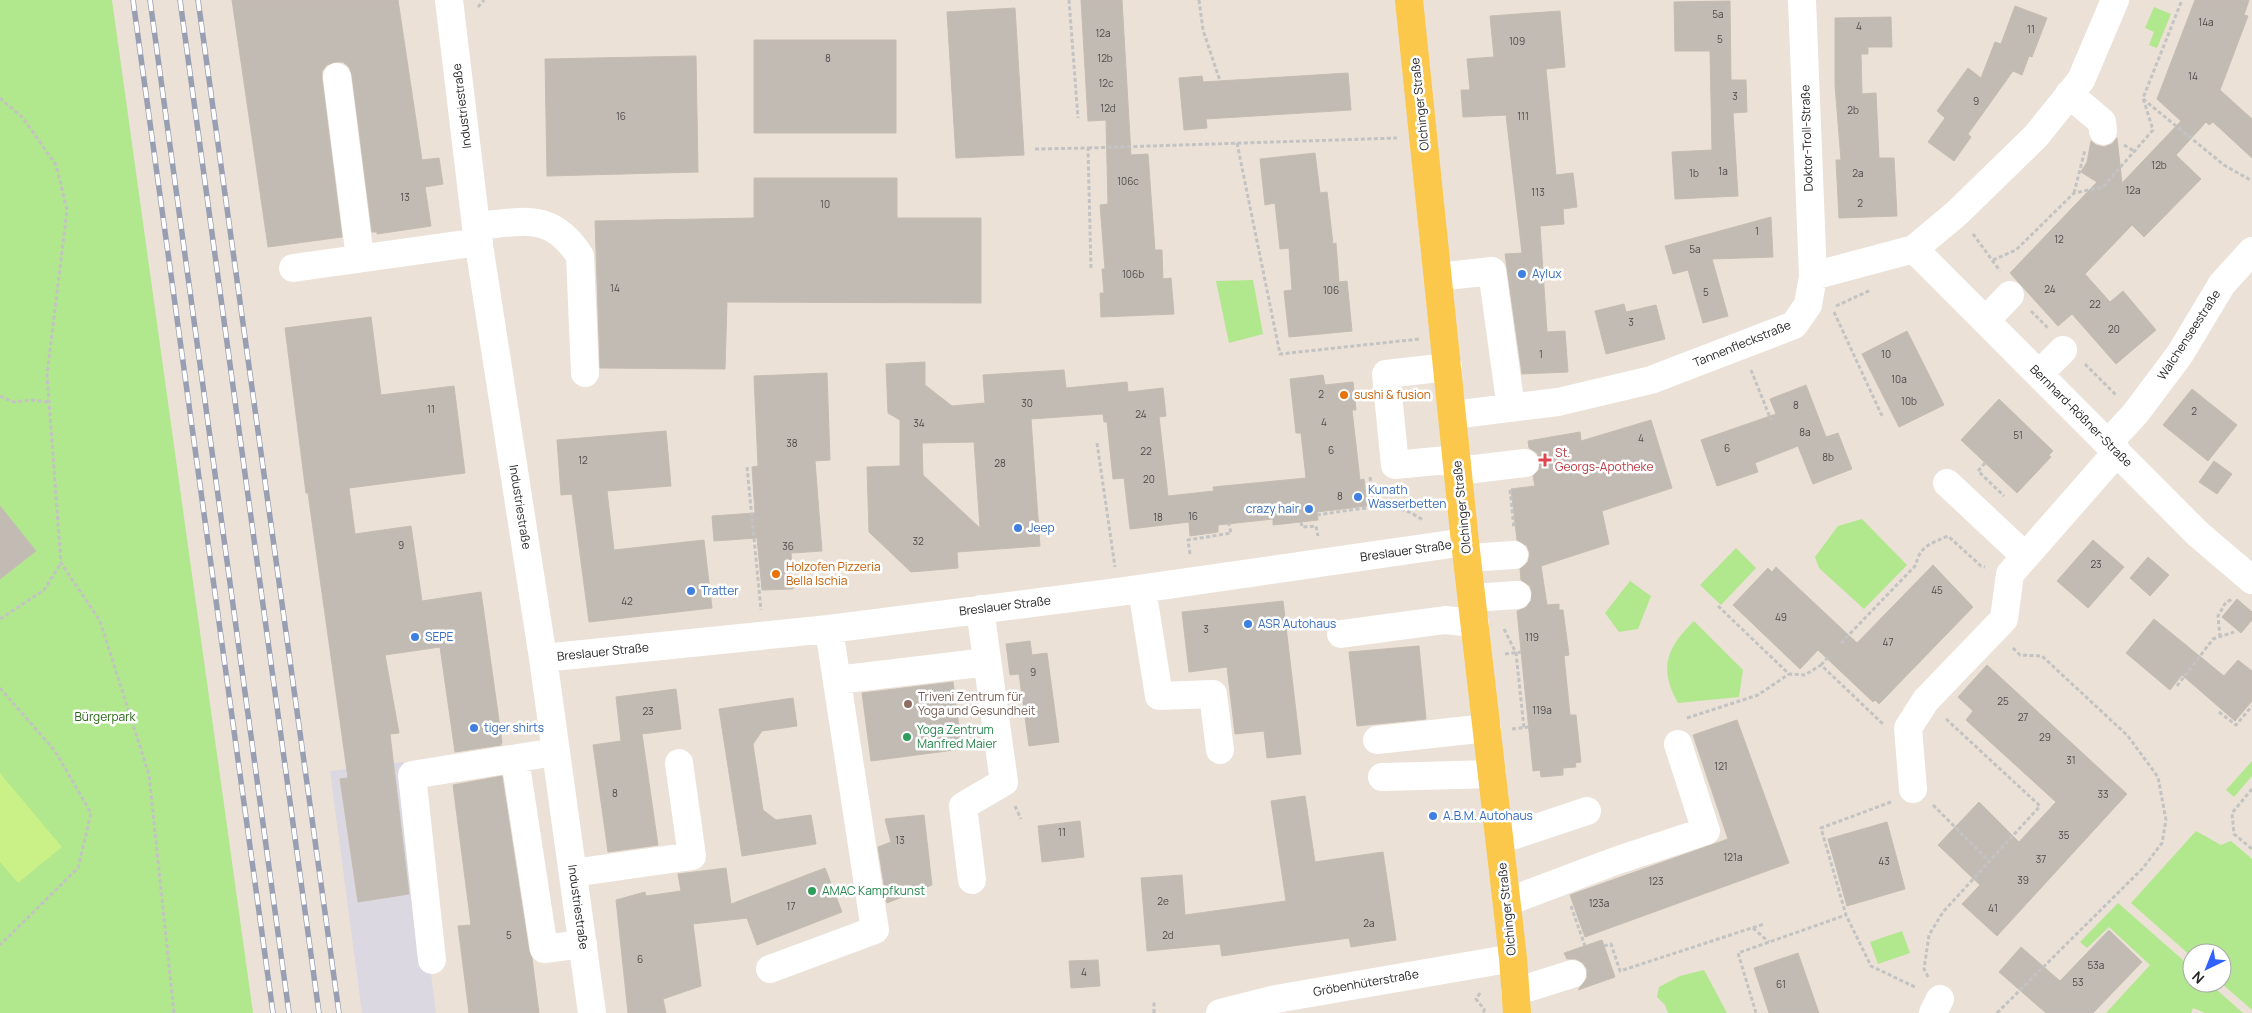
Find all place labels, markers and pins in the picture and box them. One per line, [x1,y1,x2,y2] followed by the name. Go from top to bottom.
[1532,265,1562,282] place label: Aylux
[1516,268,1528,280] marker: Aylux
[1354,386,1431,403] place label: sushi & fusion
[1338,389,1350,401] marker: sushi & fusion
[1555,444,1653,475] place label: St. Georgs-Apotheke
[1539,454,1551,466] marker: St. Georgs-Apotheke
[1368,481,1446,512] place label: Kunath Wasserbetten
[1352,491,1364,503] marker: Kunath Wasserbetten
[1246,500,1300,517] place label: crazy hair
[1303,503,1315,515] marker: crazy hair
[1028,519,1055,536] place label: Jeep
[1012,522,1024,534] marker: Jeep
[786,558,881,589] place label: Holzofen Pizzeria Bella Ischia
[770,568,782,580] marker: Holzofen Pizzeria Bella Ischia
[701,582,739,599] place label: Tratter
[685,585,697,597] marker: Tratter
[1258,615,1336,632] place label: ASR Autohaus
[1242,618,1254,630] marker: ASR Autohaus
[425,628,453,645] place label: SEPE
[409,631,421,643] marker: SEPE
[918,688,1036,719] place label: Triveni Zentrum für Yoga und Gesundheit
[902,698,914,710] marker: Triveni Zentrum für Yoga und Gesundheit
[484,719,544,736] place label: tiger shirts
[917,721,997,752] place label: Yoga Zentrum Manfred Maier
[468,722,480,734] marker: tiger shirts
[901,731,913,743] marker: Yoga Zentrum Manfred Maier
[1443,807,1533,824] place label: A.B.M. Autohaus
[1427,810,1439,822] marker: A.B.M. Autohaus
[822,882,925,899] place label: AMAC Kampfkunst
[806,885,818,897] marker: AMAC Kampfkunst

